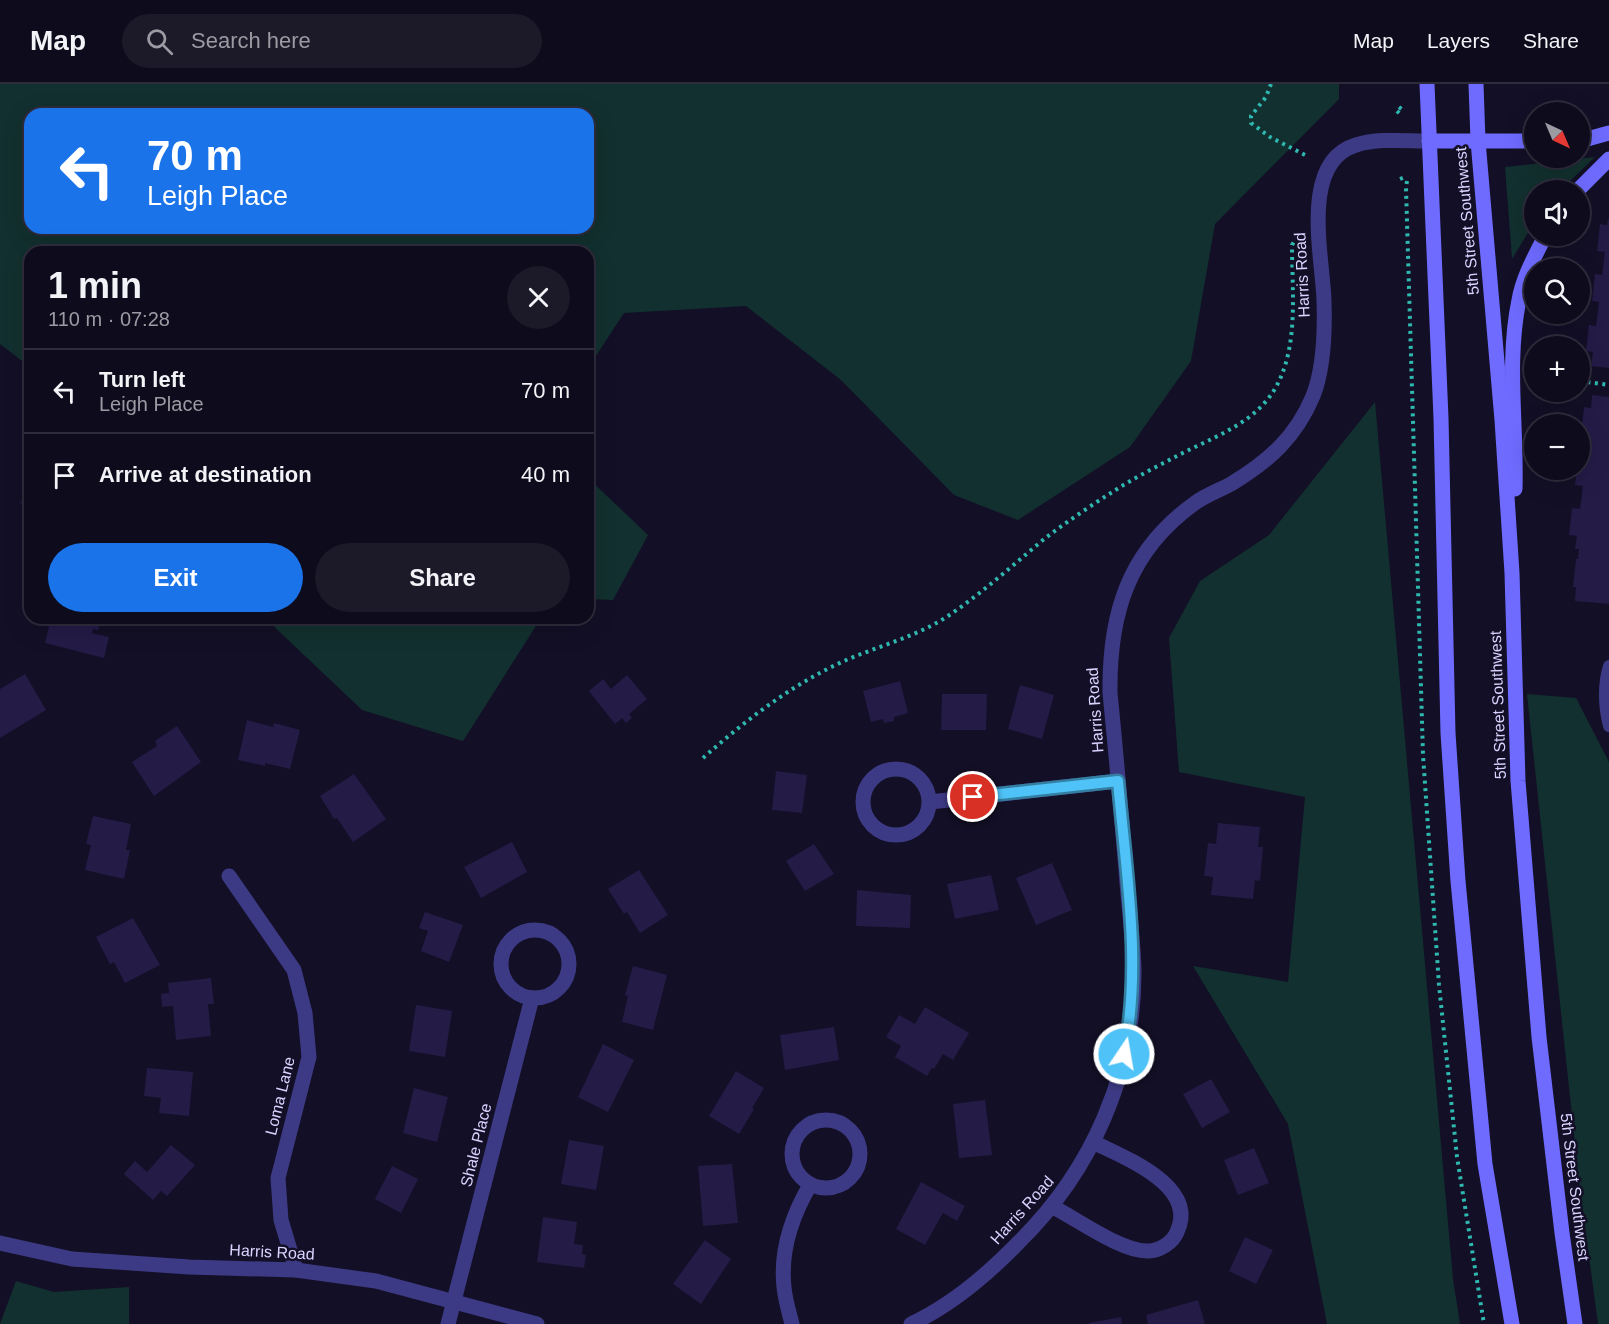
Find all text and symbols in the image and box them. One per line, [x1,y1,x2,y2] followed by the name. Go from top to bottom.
[122,14,542,68] search box
[30,25,86,56] text: Map
[143,25,176,58] icon: search
[191,28,311,53] text: Search here
[1353,29,1394,52] text: Map
[1427,29,1490,52] text: Layers
[1523,29,1579,52] text: Share
[1524,102,1590,168] north arrow
[1524,102,1590,480] map controls
[48,132,126,210] icon: left
[147,132,243,179] text: 70 m
[1452,146,1482,296] street label: 5th Street Southwest
[1524,180,1590,246] button: sound
[147,181,288,211] text: Leigh Place
[1291,232,1313,318] street label: Harris Road
[1524,258,1590,324] button: search
[48,265,142,306] text: 1 min
[507,266,570,329] button: close
[48,308,170,330] text: 110 m · 07:28
[1524,336,1590,402] button: +
[99,367,185,392] text: Turn left
[48,375,81,408] icon: left
[521,378,570,403] text: 70 m
[99,393,204,415] text: Leigh Place
[1524,414,1590,480] button: −
[48,459,81,492] icon: arrive
[99,462,312,487] text: Arrive at destination
[521,462,570,487] text: 40 m
[48,543,303,612] button: Exit
[315,543,570,612] button: Share
[1487,630,1509,780] street label: 5th Street Southwest
[1084,667,1106,753] street label: Harris Road
[947,771,998,822] pin
[956,780,989,813] icon: arrive
[1092,1022,1156,1086] position arrow
[262,1055,298,1137] street label: Loma Lane
[457,1101,495,1188] street label: Shale Place
[1558,1112,1593,1262] street label: 5th Street Southwest
[987,1173,1057,1247] street label: Harris Road
[229,1241,315,1263] street label: Harris Road

